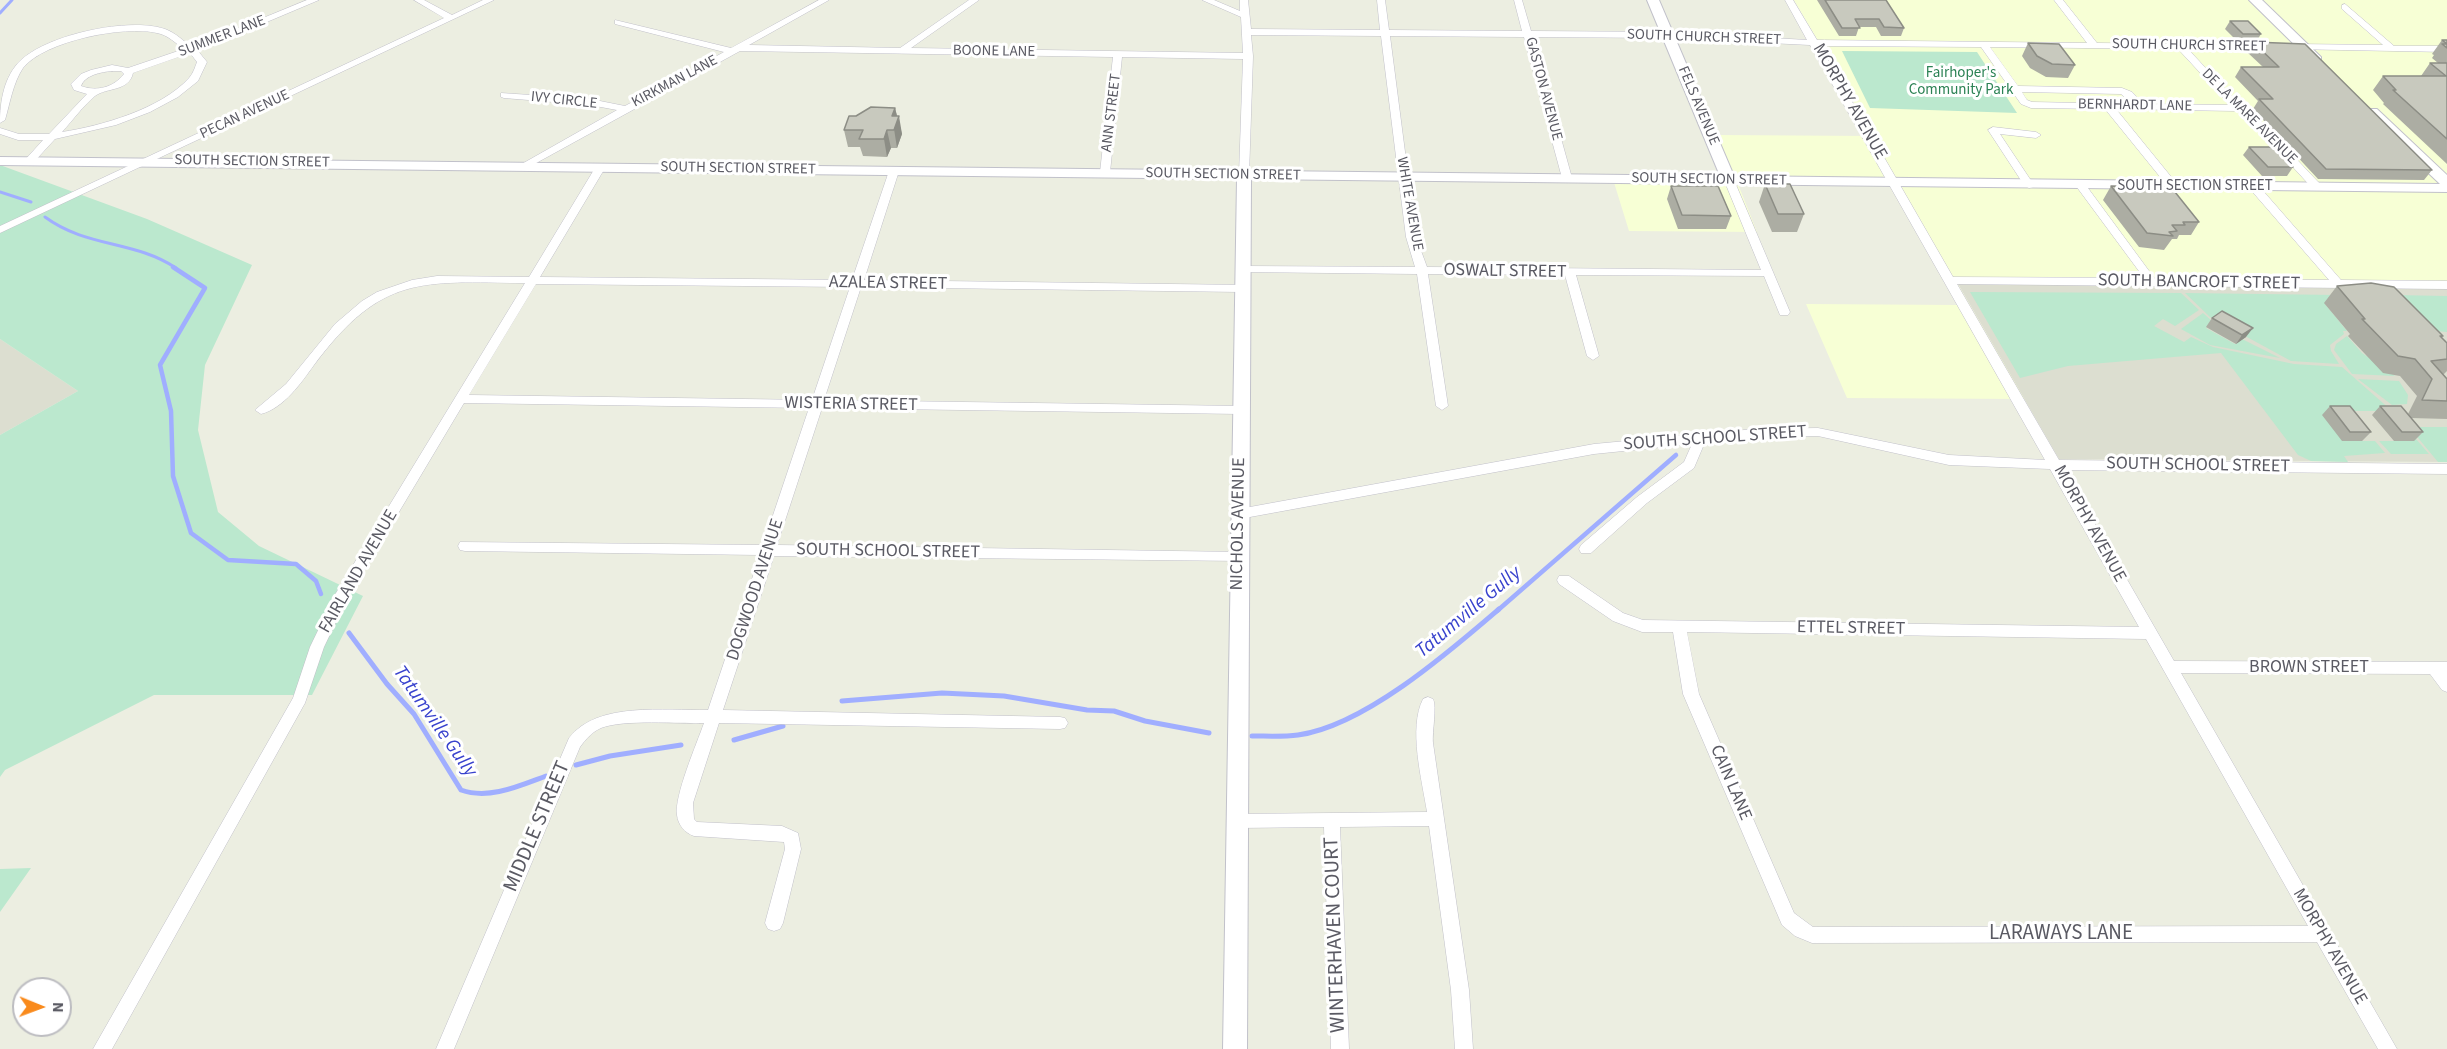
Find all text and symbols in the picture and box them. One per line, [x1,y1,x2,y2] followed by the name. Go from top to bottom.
[176,12,268,62] street label: SUMMER LANE
[1626,26,1782,50] street label: SOUTH CHURCH STREET
[1521,35,1565,143] street label: GASTON AVENUE
[2112,36,2266,56] street label: SOUTH CHURCH STREET
[1807,40,1891,164] street label: MORPHY AVENUE
[953,42,1035,62] street label: BOONE LANE
[629,52,721,112] street label: KIRKMAN LANE
[1673,64,1723,148] street label: FELS AVENUE
[1909,65,2013,100] park label: Fairhoper's Community Park
[2197,65,2301,169] street label: DE LA MARE AVENUE
[1098,73,1126,153] street label: ANN STREET
[197,86,293,144] street label: PECAN AVENUE
[530,89,598,113] street label: IVY CIRCLE
[2078,96,2192,116] street label: BERNHARDT LANE
[174,152,330,172] street label: SOUTH SECTION STREET
[1392,156,1426,252] street label: WHITE AVENUE
[660,159,816,179] street label: SOUTH SECTION STREET
[1145,165,1301,185] street label: SOUTH SECTION STREET
[1631,170,1787,190] street label: SOUTH SECTION STREET
[2117,178,2273,196] street label: SOUTH SECTION STREET
[1443,260,1567,284] street label: OSWALT STREET
[2098,270,2300,296] street label: SOUTH BANCROFT STREET
[829,272,947,296] street label: AZALEA STREET
[784,393,918,417] street label: WISTERIA STREET
[1623,422,1807,456] street label: SOUTH SCHOOL STREET
[2106,454,2290,478] street label: SOUTH SCHOOL STREET
[1227,457,1251,591] street label: NICHOLS AVENUE
[2048,462,2130,586] street label: MORPHY AVENUE
[315,506,403,638] street label: FAIRLAND AVENUE
[723,516,789,664] street label: DOGWOOD AVENUE
[796,540,980,564] street label: SOUTH SCHOOL STREET
[1411,562,1527,664] water label: Tatumville Gully
[1797,617,1905,641] street label: ETTEL STREET
[2249,657,2369,679] street label: BROWN STREET
[387,662,481,782] water label: Tatumville Gully
[1704,742,1756,824] street label: CAIN LANE
[499,758,577,896] street label: MIDDLE STREET
[1320,837,1352,1033] street label: WINTERHAVEN COURT
[2287,885,2371,1009] street label: MORPHY AVENUE
[1989,921,2133,947] street label: LARAWAYS LANE
[12,977,72,1037] north arrow
[47,1002,69,1013] text: N

